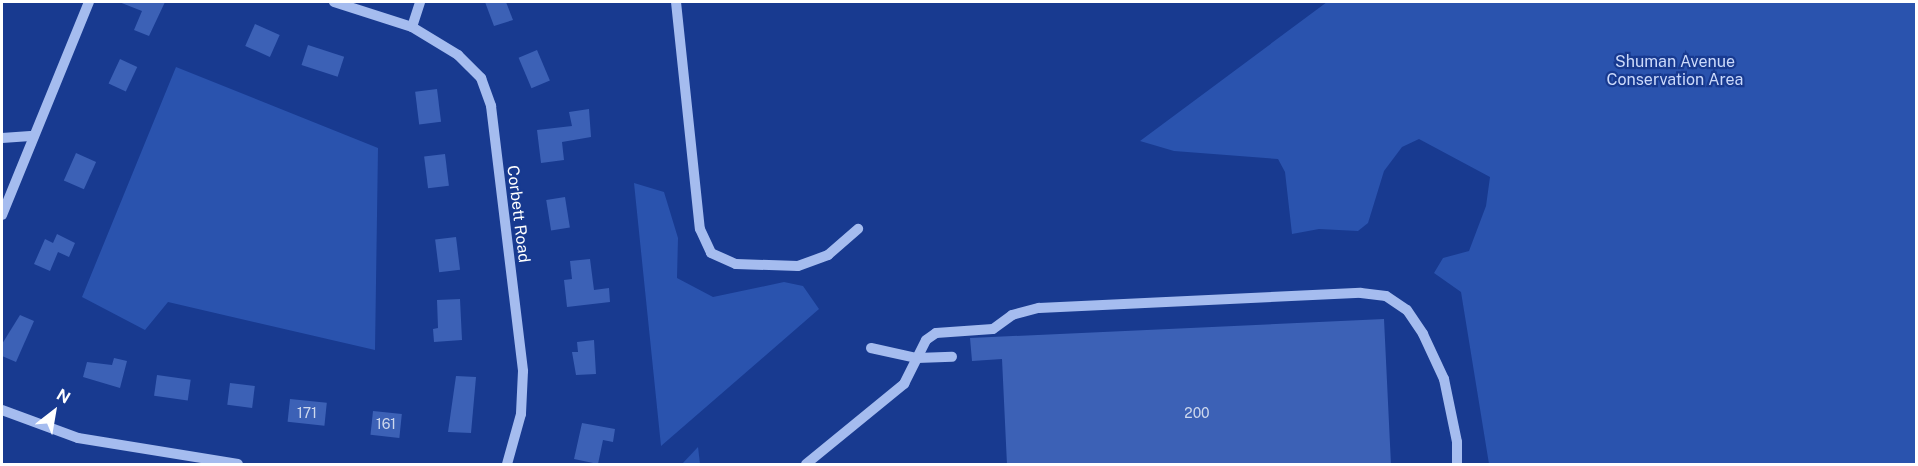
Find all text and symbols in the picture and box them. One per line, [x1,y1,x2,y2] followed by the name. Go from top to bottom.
[1607,52,1743,90] park label: Shuman Avenue Conservation Area
[503,164,533,264] street label: Corbett Road
[24,382,84,442] north arrow
[53,385,74,408] text: N
[297,405,317,421] house number: 171
[1184,405,1210,421] house number: 200
[376,416,396,432] house number: 161

